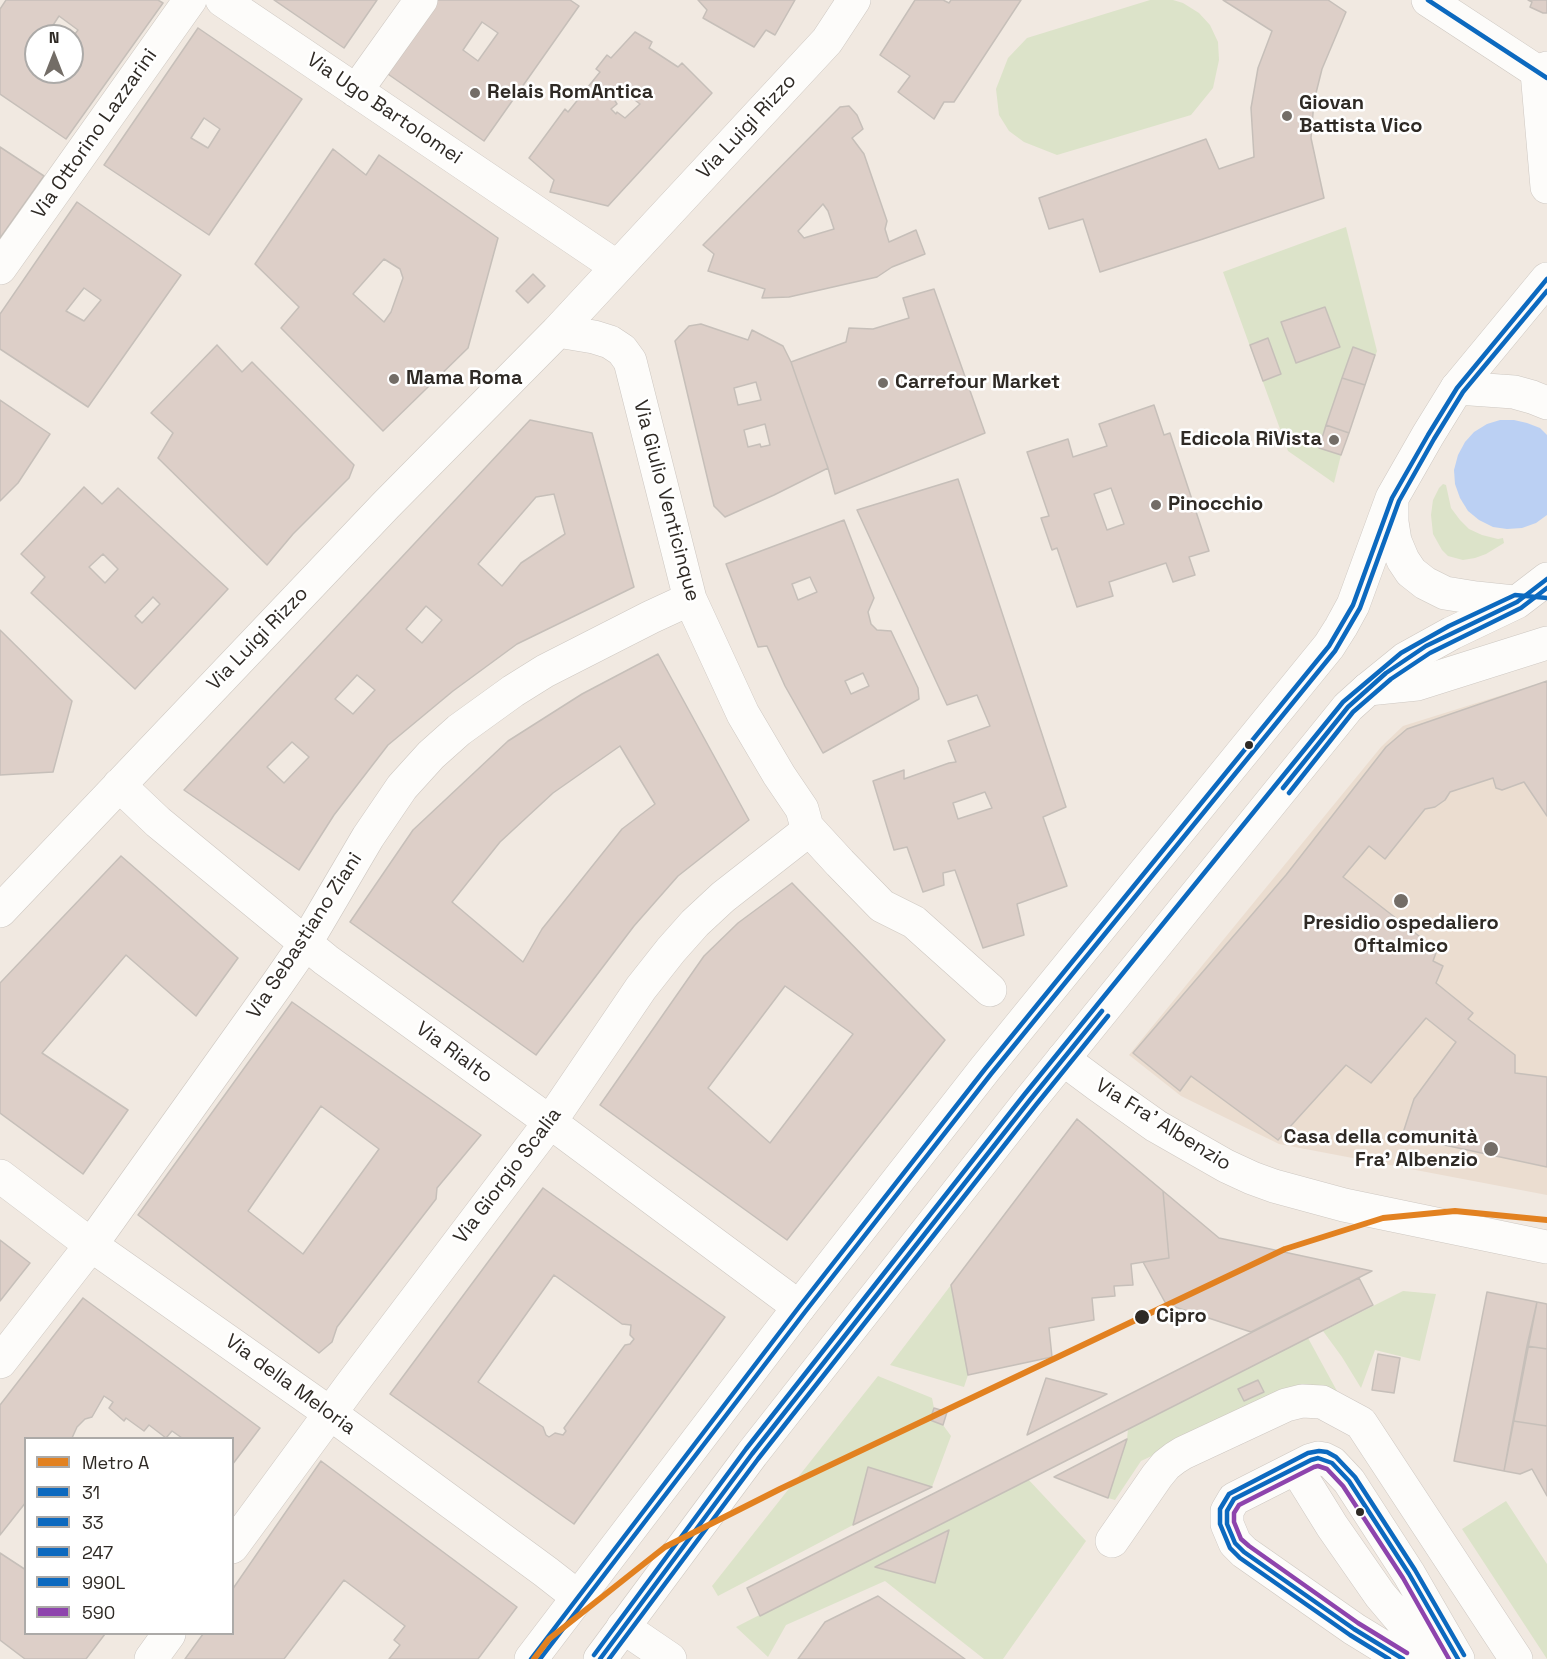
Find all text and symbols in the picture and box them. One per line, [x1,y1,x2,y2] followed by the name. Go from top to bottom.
[24,24,84,84] north arrow
[49,27,59,48] text: N
[27,44,163,224] street label: Via Ottorino Lazzarini
[302,48,466,170] street label: Via Ugo Bartolomei
[692,69,802,185] street label: Via Luigi Rizzo
[487,81,653,105] place label: Relais RomAntica
[468,86,482,100] marker: Relais RomAntica
[1299,92,1422,139] place label: Giovan Battista Vico
[1280,109,1294,123] marker: Giovan Battista Vico
[406,367,522,391] place label: Mama Roma
[895,371,1060,395] place label: Carrefour Market
[387,372,401,386] marker: Mama Roma
[876,376,890,390] marker: Carrefour Market
[628,398,704,604] street label: Via Giulio Venticinque
[1180,428,1322,452] place label: Edicola RiVista
[1327,433,1341,447] marker: Edicola RiVista
[1168,493,1263,517] place label: Pinocchio
[1149,498,1163,512] marker: Pinocchio
[202,582,314,696] street label: Via Luigi Rizzo
[1243,739,1255,751] unlabelled marker
[242,848,368,1024] street label: Via Sebastiano Ziani
[1392,892,1410,910] marker: Presidio ospedaliero Oftalmico
[1303,912,1499,959] place label: Presidio ospedaliero Oftalmico
[411,1017,497,1089] street label: Via Rialto
[1091,1074,1235,1176] street label: Via Fra' Albenzio
[449,1103,567,1249] street label: Via Giorgio Scalia
[1284,1126,1478,1173] place label: Casa della comunità Fra' Albenzio
[1482,1140,1500,1158] marker: Casa della comunità Fra' Albenzio
[1156,1305,1207,1329] place label: Cipro
[1133,1308,1151,1326] marker: Cipro
[220,1330,360,1440] street label: Via della Meloria
[24,1437,234,1635] legend
[82,1451,149,1474] text: Metro A
[82,1481,100,1504] text: 31
[1354,1506,1366,1518] unlabelled marker
[82,1511,104,1534] text: 33
[82,1541,113,1564] text: 247
[82,1571,125,1594] text: 990L
[82,1601,115,1624] text: 590

